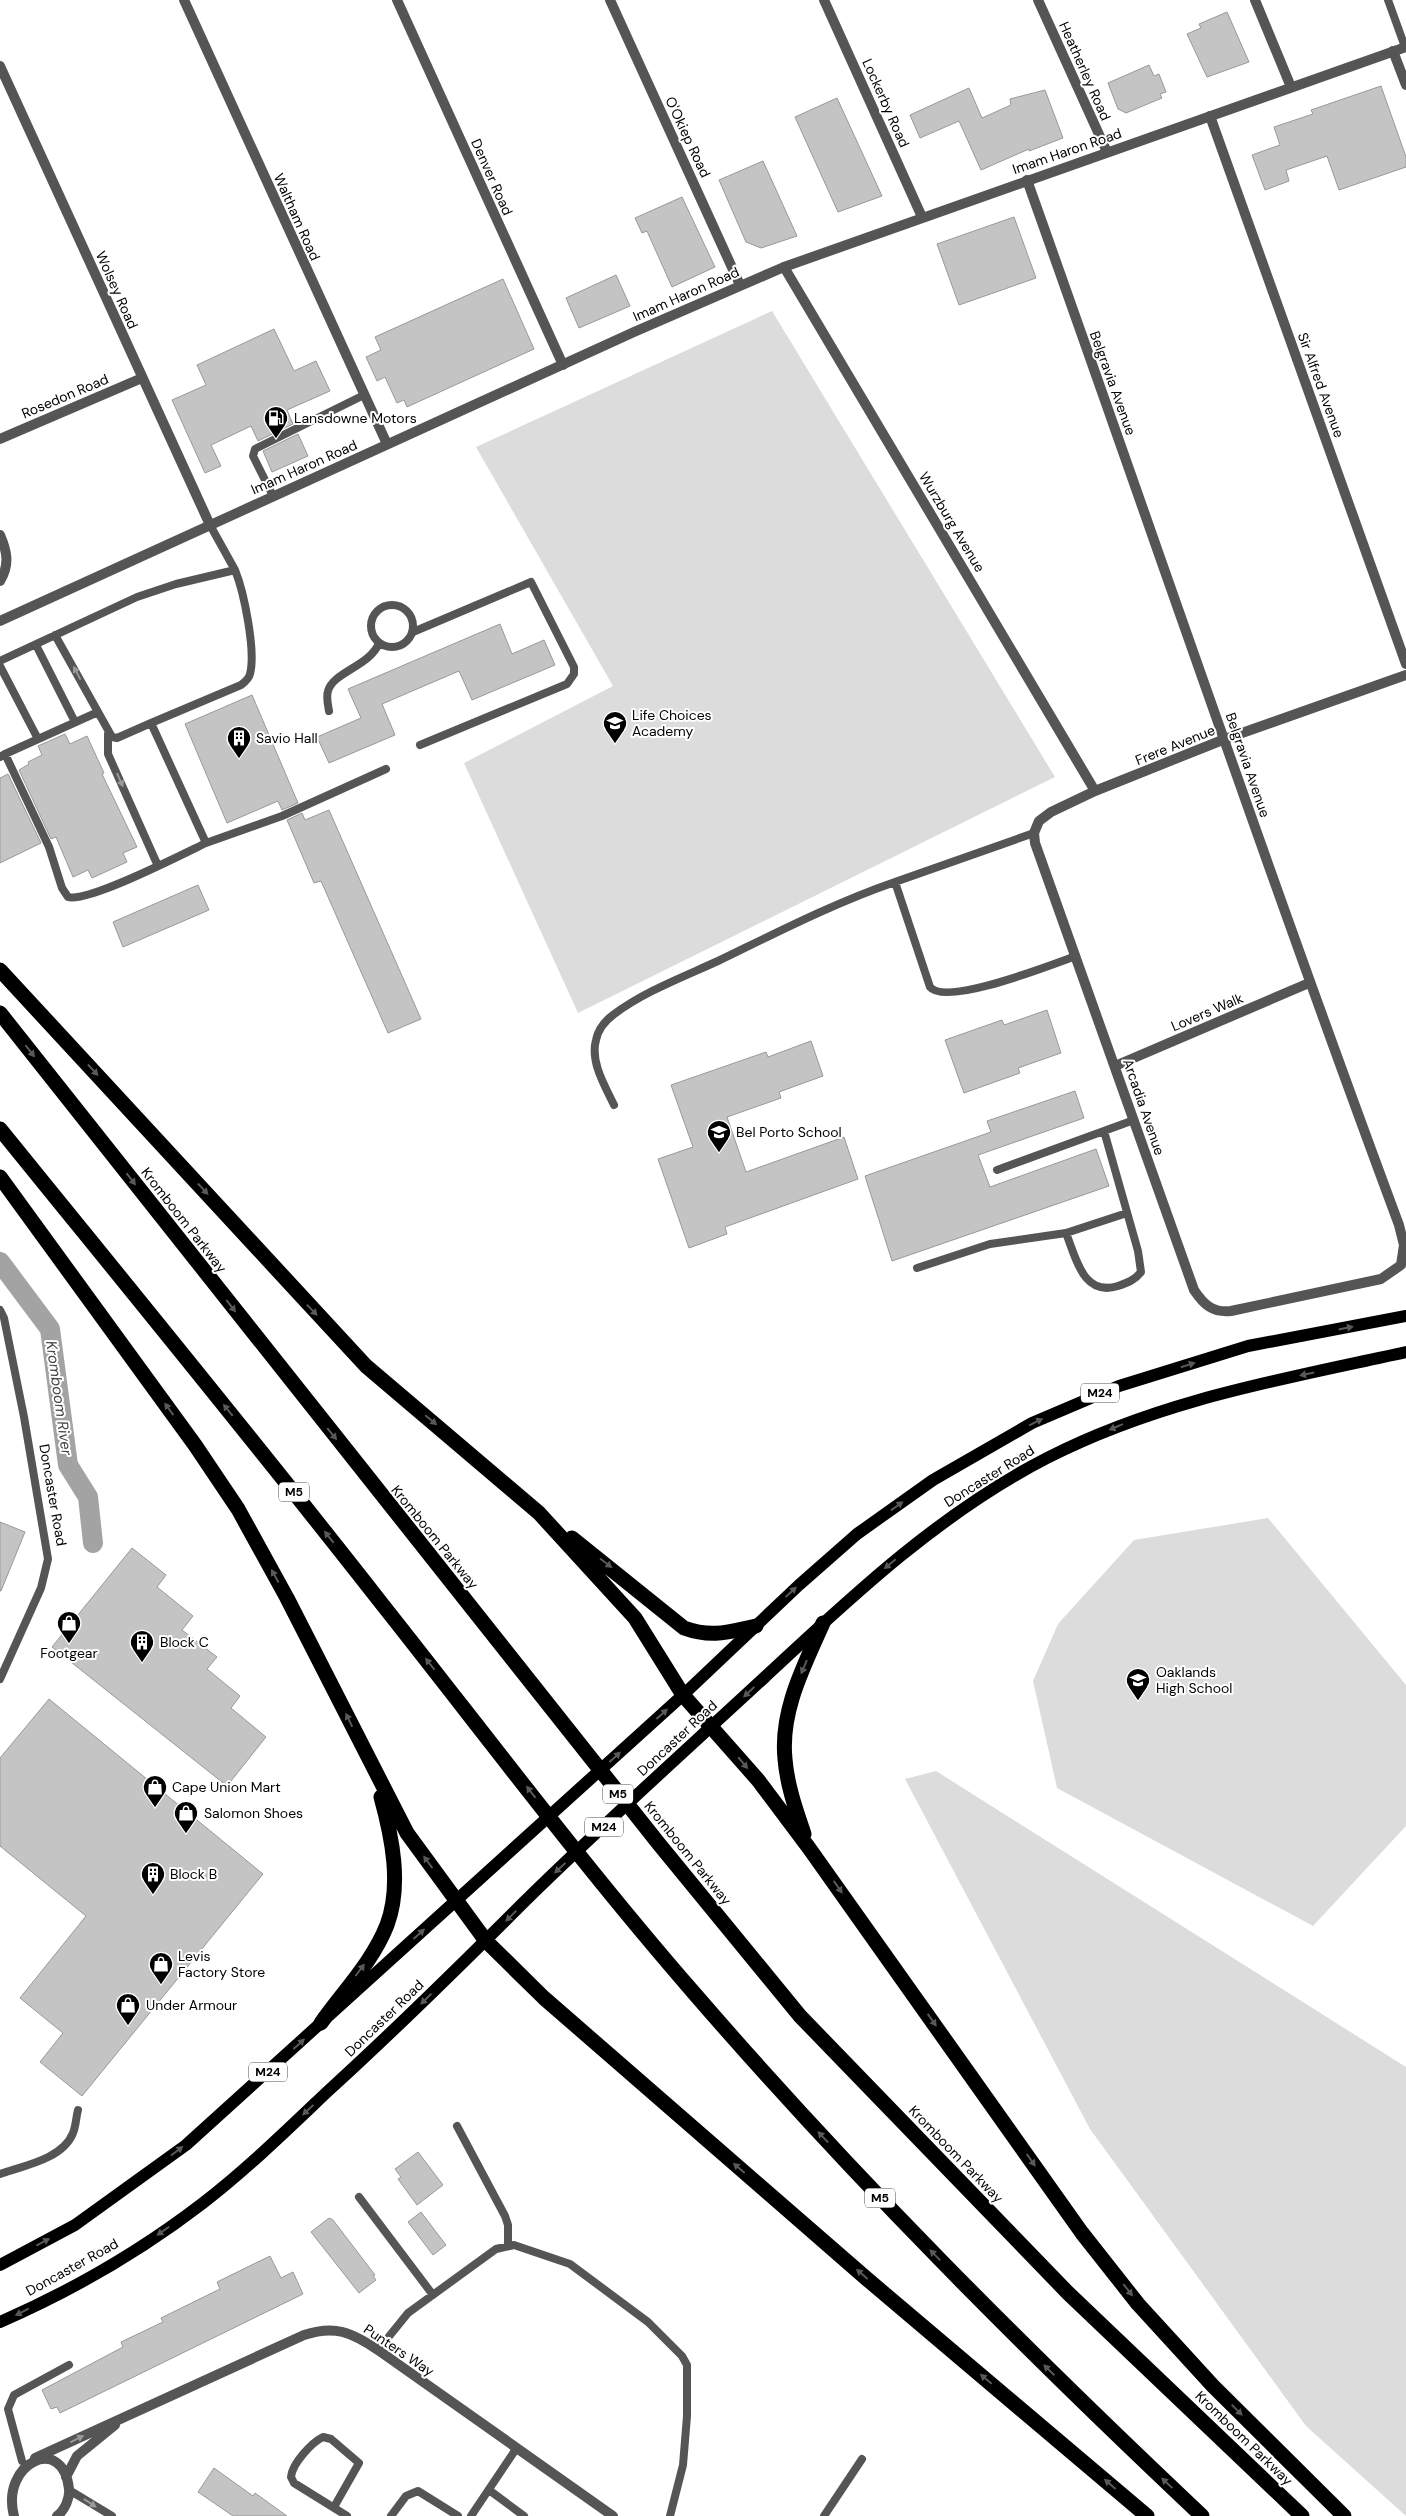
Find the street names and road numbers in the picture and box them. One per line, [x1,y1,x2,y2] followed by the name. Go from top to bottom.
[1055,19,1115,123] street label: Heatherley Road
[858,56,914,150] street label: Lockerby Road
[661,94,715,180] street label: O'Okiep Road
[1010,124,1124,178] street label: Imam Haron Road
[467,136,517,218] street label: Denver Road
[270,171,324,263] street label: Waltham Road
[92,248,142,332] street label: Wolsey Road
[630,263,742,325] street label: Imam Haron Road
[1086,328,1140,438] street label: Belgravia Avenue
[1294,330,1348,440] street label: Sir Alfred Avenue
[19,370,111,422] street label: Rosedon Road
[248,436,360,498] street label: Imam Haron Road
[915,469,989,575] street label: Wurzburg Avenue
[1222,710,1274,820] street label: Belgravia Avenue
[1132,721,1218,769] street label: Frere Avenue
[1168,989,1246,1035] street label: Lovers Walk
[1119,1056,1169,1158] street label: Arcadia Avenue
[137,1164,231,1276] street label: Kromboom Parkway
[1081,1384,1119,1402] road number: M24
[941,1441,1037,1511] street label: Doncaster Road
[35,1443,71,1547] street label: Doncaster Road
[388,1481,483,1593] street label: Kromboom Parkway
[279,1482,309,1501] road number: M5
[633,1696,721,1780] street label: Doncaster Road
[603,1785,633,1804] road number: M5
[641,1797,736,1909] street label: Kromboom Parkway
[585,1818,623,1836] road number: M24
[341,1976,427,2060] street label: Doncaster Road
[249,2062,287,2082] road number: M24
[905,2101,1007,2207] street label: Kromboom Parkway
[865,2188,895,2208] road number: M5
[23,2234,121,2300] street label: Doncaster Road
[360,2320,438,2380] street label: Punters Way
[1191,2387,1297,2489] street label: Kromboom Parkway

